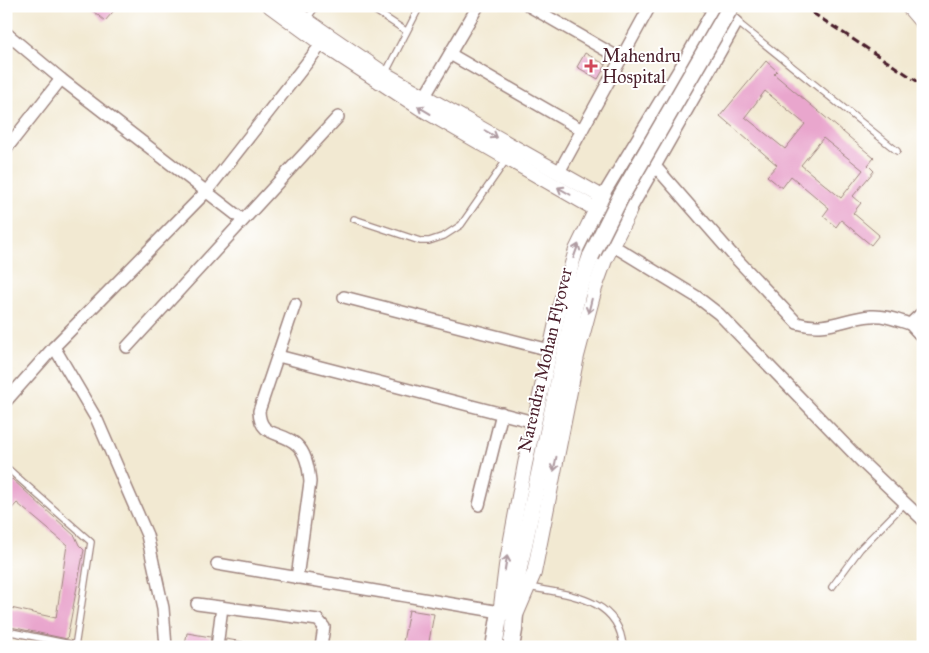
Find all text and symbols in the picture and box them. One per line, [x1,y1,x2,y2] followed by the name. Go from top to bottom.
[602,45,681,88] place label: Mahendru Hospital
[584,59,598,73] marker: Mahendru Hospital
[417,104,431,114] one-way arrow
[483,129,497,139] one-way arrow
[558,186,572,196] one-way arrow
[572,244,581,260] one-way arrow
[513,265,577,454] street label: Narendra Mohan Flyover
[585,297,594,313] one-way arrow
[550,456,559,472] one-way arrow
[502,556,512,572] one-way arrow

